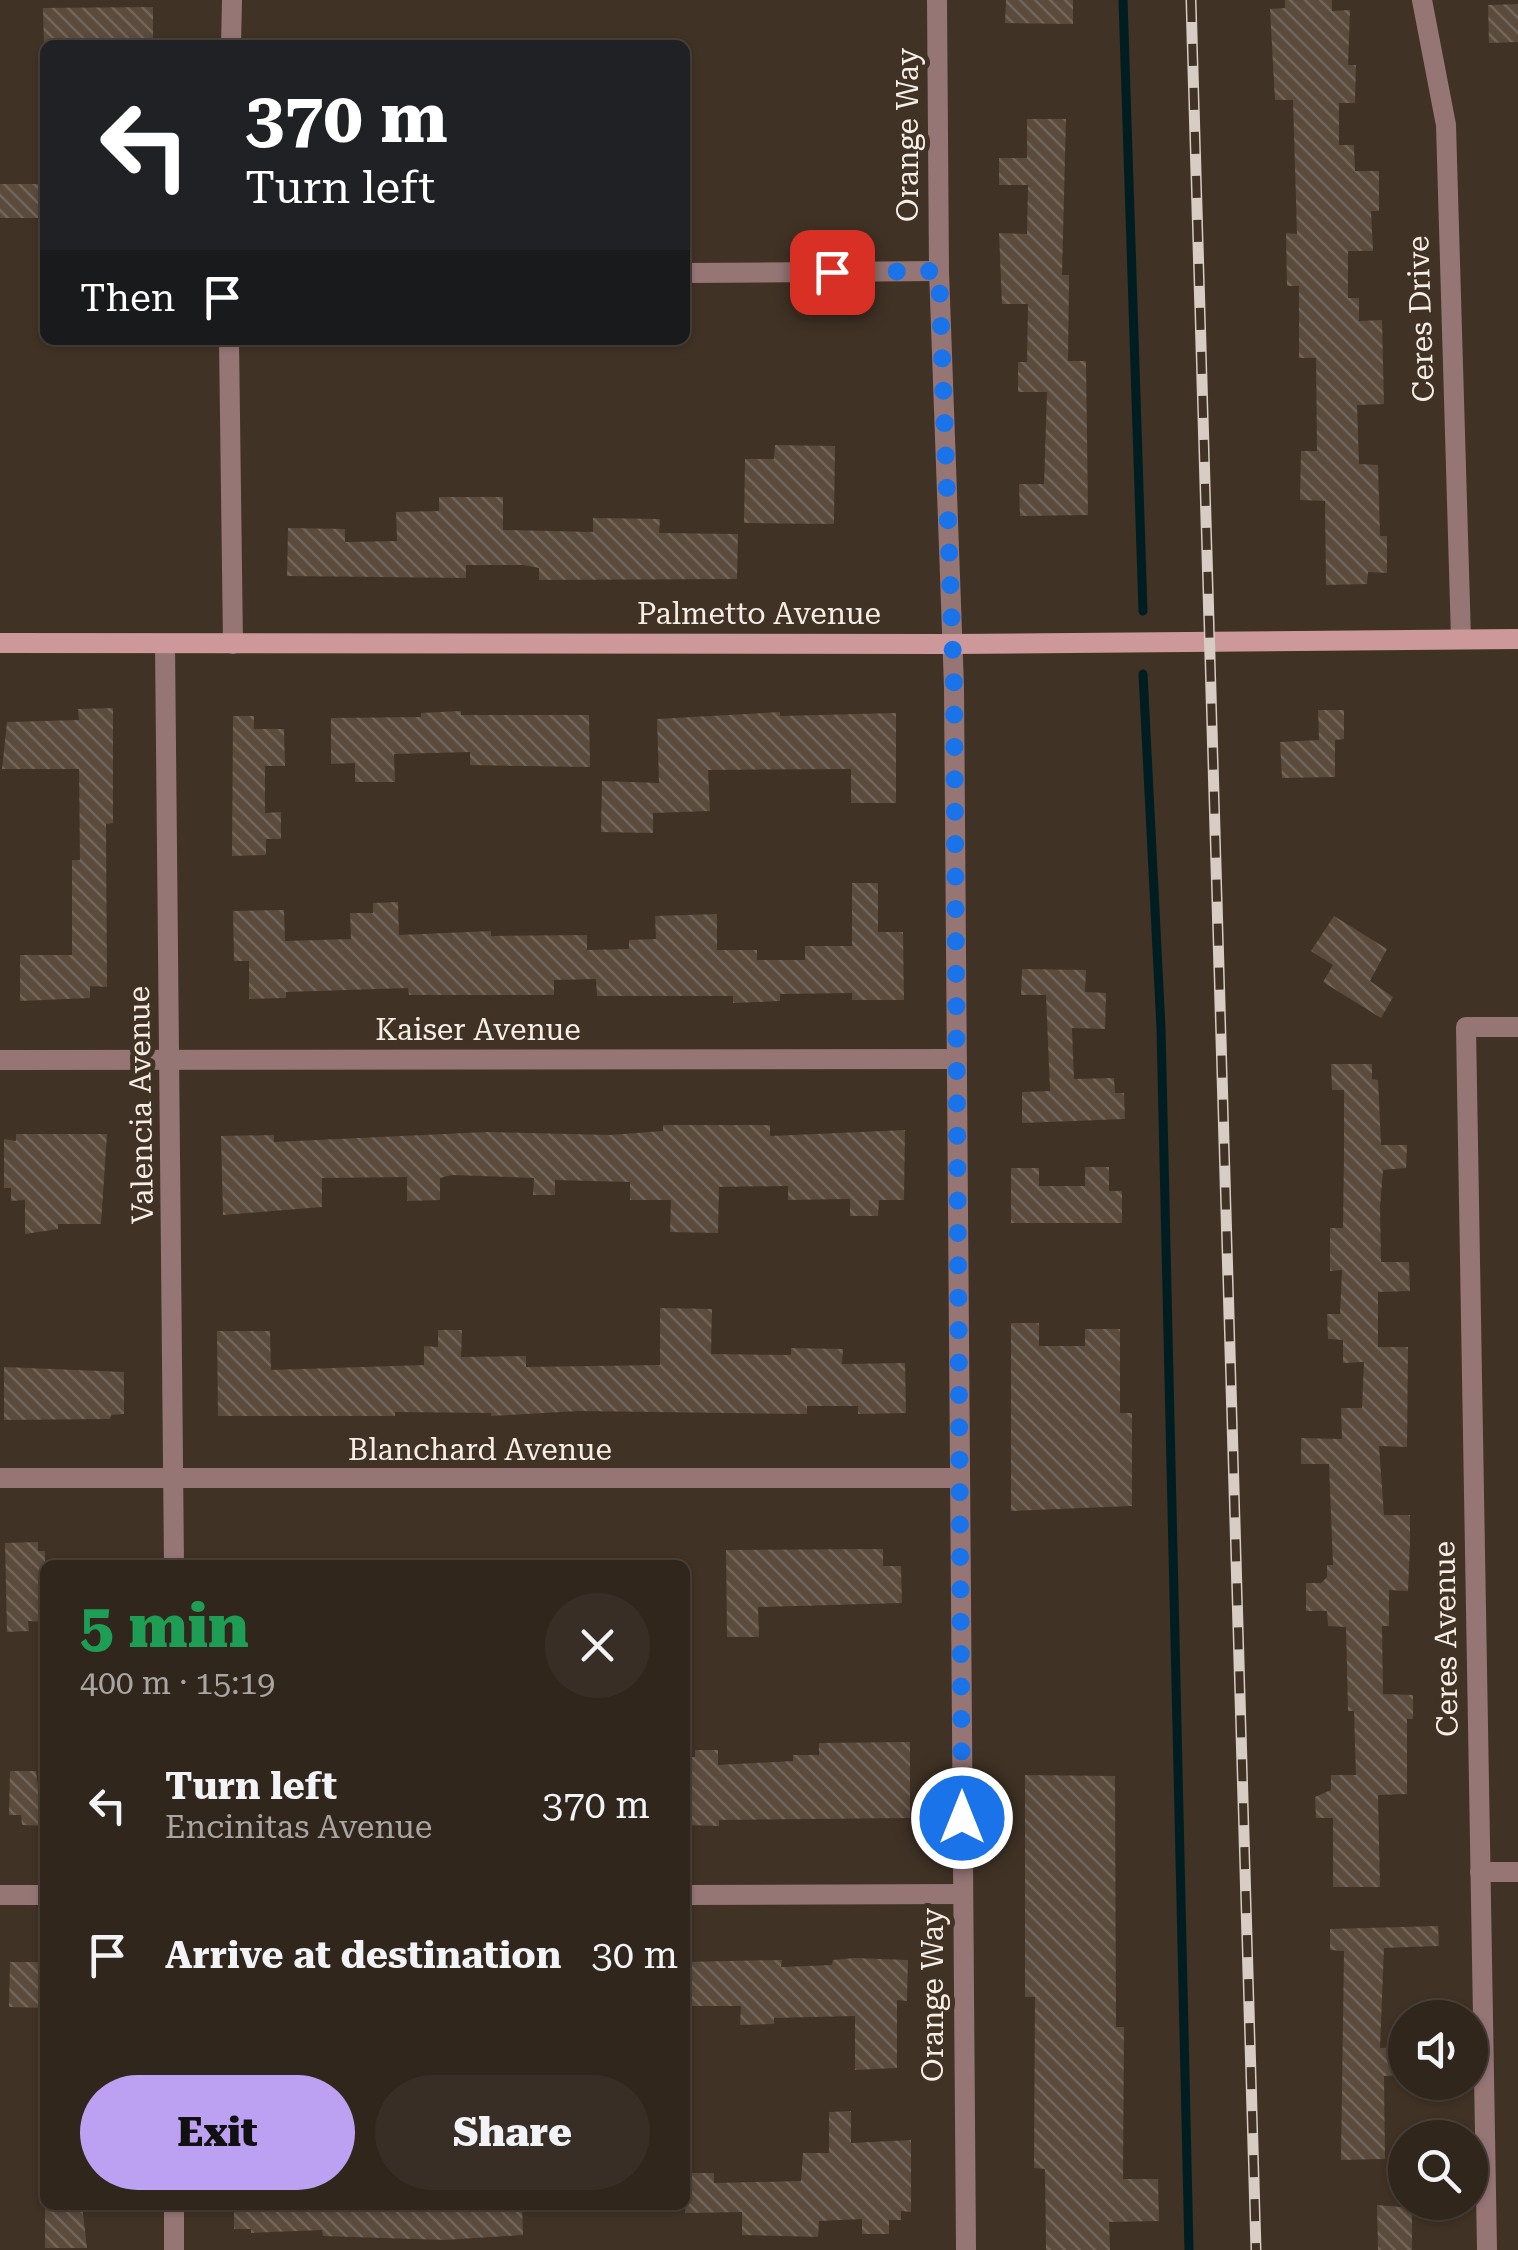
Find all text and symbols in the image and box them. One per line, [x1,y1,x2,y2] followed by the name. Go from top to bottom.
[890,48,925,222] street label: Orange Way
[245,77,448,159] text: 370 m
[80,80,210,210] icon: left
[245,161,435,214] text: Turn left
[790,230,875,315] pin
[1400,235,1441,403] street label: Ceres Drive
[805,245,860,300] icon: arrive
[195,270,250,325] icon: arrive
[80,276,175,320] text: Then
[637,596,881,631] street label: Palmetto Avenue
[121,986,160,1224] street label: Valencia Avenue
[375,1012,581,1047] street label: Kaiser Avenue
[348,1432,612,1467] street label: Blanchard Avenue
[1426,1541,1465,1737] street label: Ceres Avenue
[80,1591,249,1662] text: 5 min
[545,1593,650,1698] button: close
[80,1664,275,1702] text: 400 m · 15:19
[165,1764,337,1808] text: Turn left
[910,1766,1014,1870] position arrow
[80,1778,135,1833] icon: left
[542,1783,650,1827] text: 370 m
[165,1808,432,1846] text: Encinitas Avenue
[915,1908,950,2082] street label: Orange Way
[80,1928,135,1983] icon: arrive
[165,1933,561,1977] text: Arrive at destination
[591,1933,678,1977] text: 30 m
[1388,2000,1488,2220] map controls
[1388,2000,1488,2100] button: sound
[80,2075,355,2190] button: Exit
[375,2075,650,2190] button: Share
[1388,2120,1488,2220] button: search

